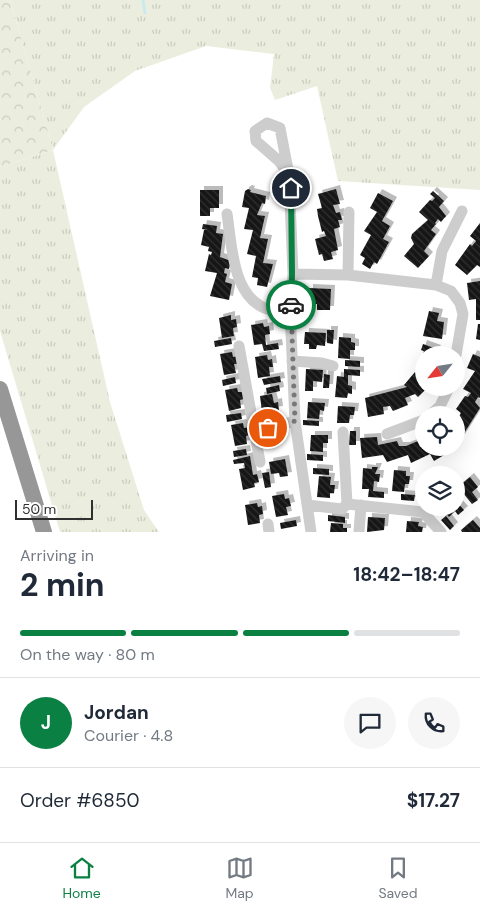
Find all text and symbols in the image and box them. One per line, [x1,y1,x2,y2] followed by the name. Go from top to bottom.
[270,167,312,209] pin
[277,174,305,202] icon: home
[266,280,316,330] courier
[277,291,305,319] icon: car
[415,346,465,396] north arrow
[415,346,465,516] map controls
[415,406,465,456] button: locate
[247,407,289,449] pin
[254,414,282,442] icon: bag
[415,466,465,516] button: layers
[15,497,92,520] scale bar
[22,500,56,518] text: 50 m
[20,545,94,566] text: Arriving in
[353,562,460,587] text: 18:42–18:47
[20,564,105,606] text: 2 min
[20,644,155,665] text: On the way · 80 m
[344,697,396,749] button: chat
[408,697,460,749] button: phone
[84,700,149,725] text: Jordan
[41,710,51,735] text: J
[84,725,173,746] text: Courier · 4.8
[20,788,140,813] text: Order #6850
[407,788,460,813] text: $17.27
[62,854,101,902] tab: Home
[225,854,254,902] tab: Map
[378,854,418,902] tab: Saved

